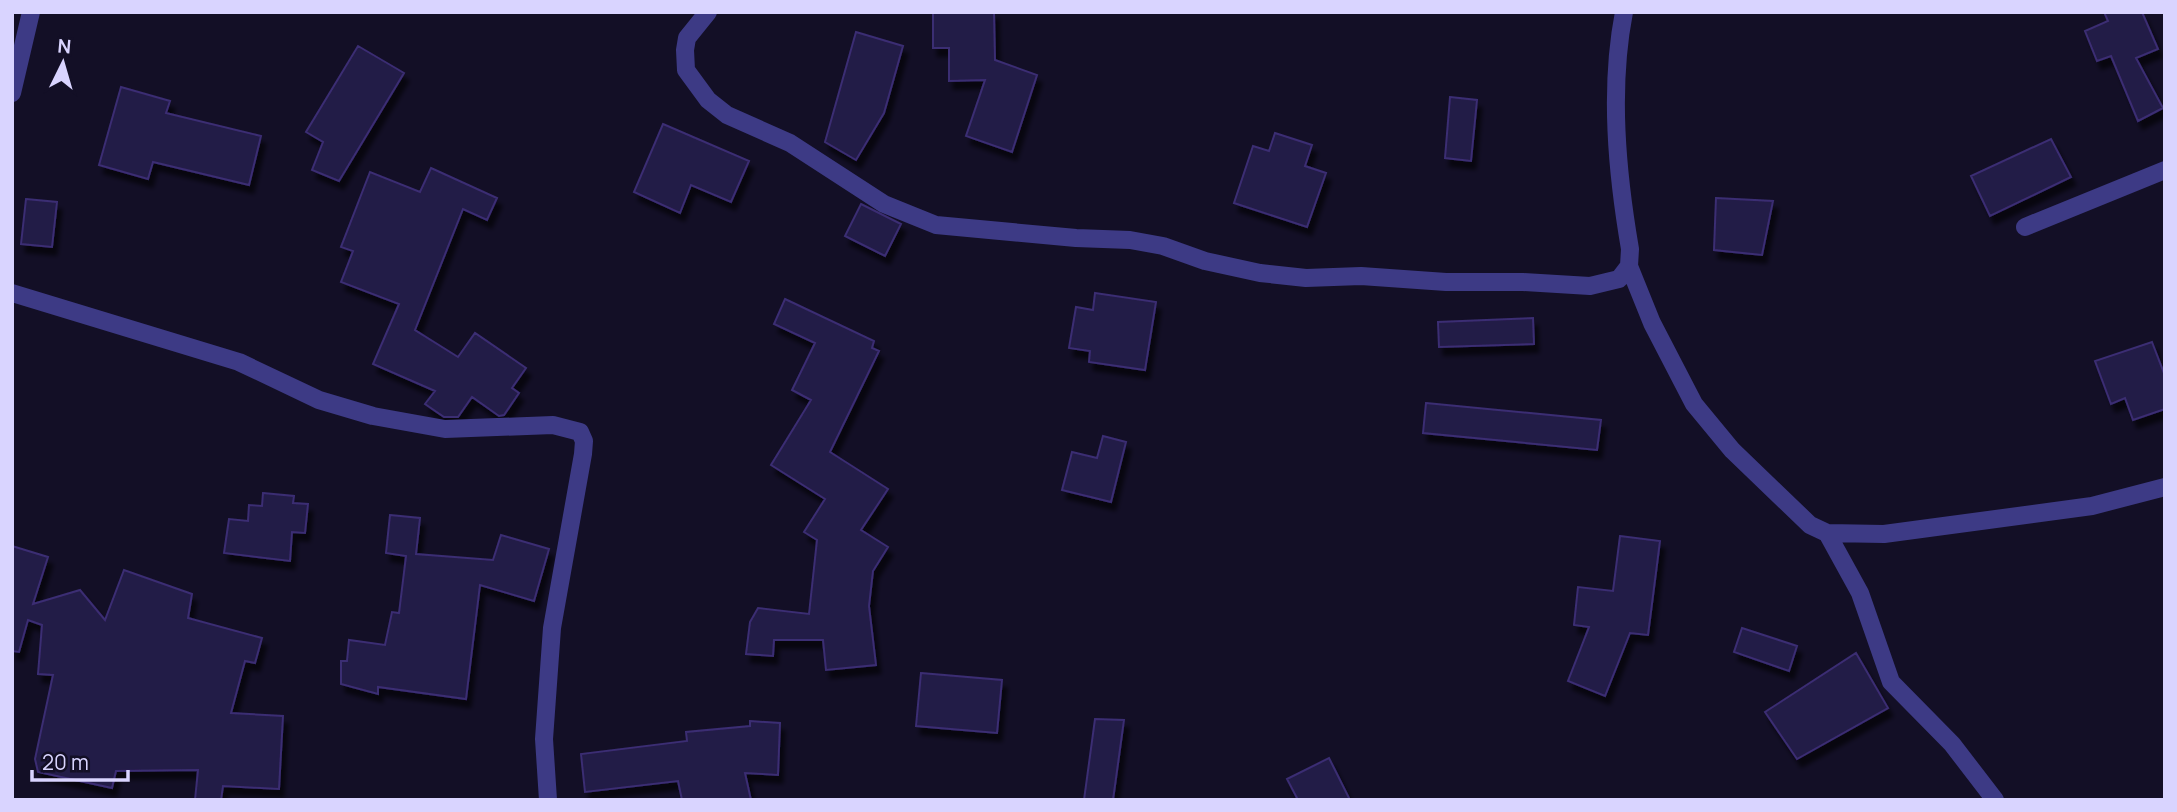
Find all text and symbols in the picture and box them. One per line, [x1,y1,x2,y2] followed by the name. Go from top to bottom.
[28,28,98,98] north arrow
[57,33,72,60] text: N
[32,738,128,782] scale bar
[42,748,89,776] text: 20 m

